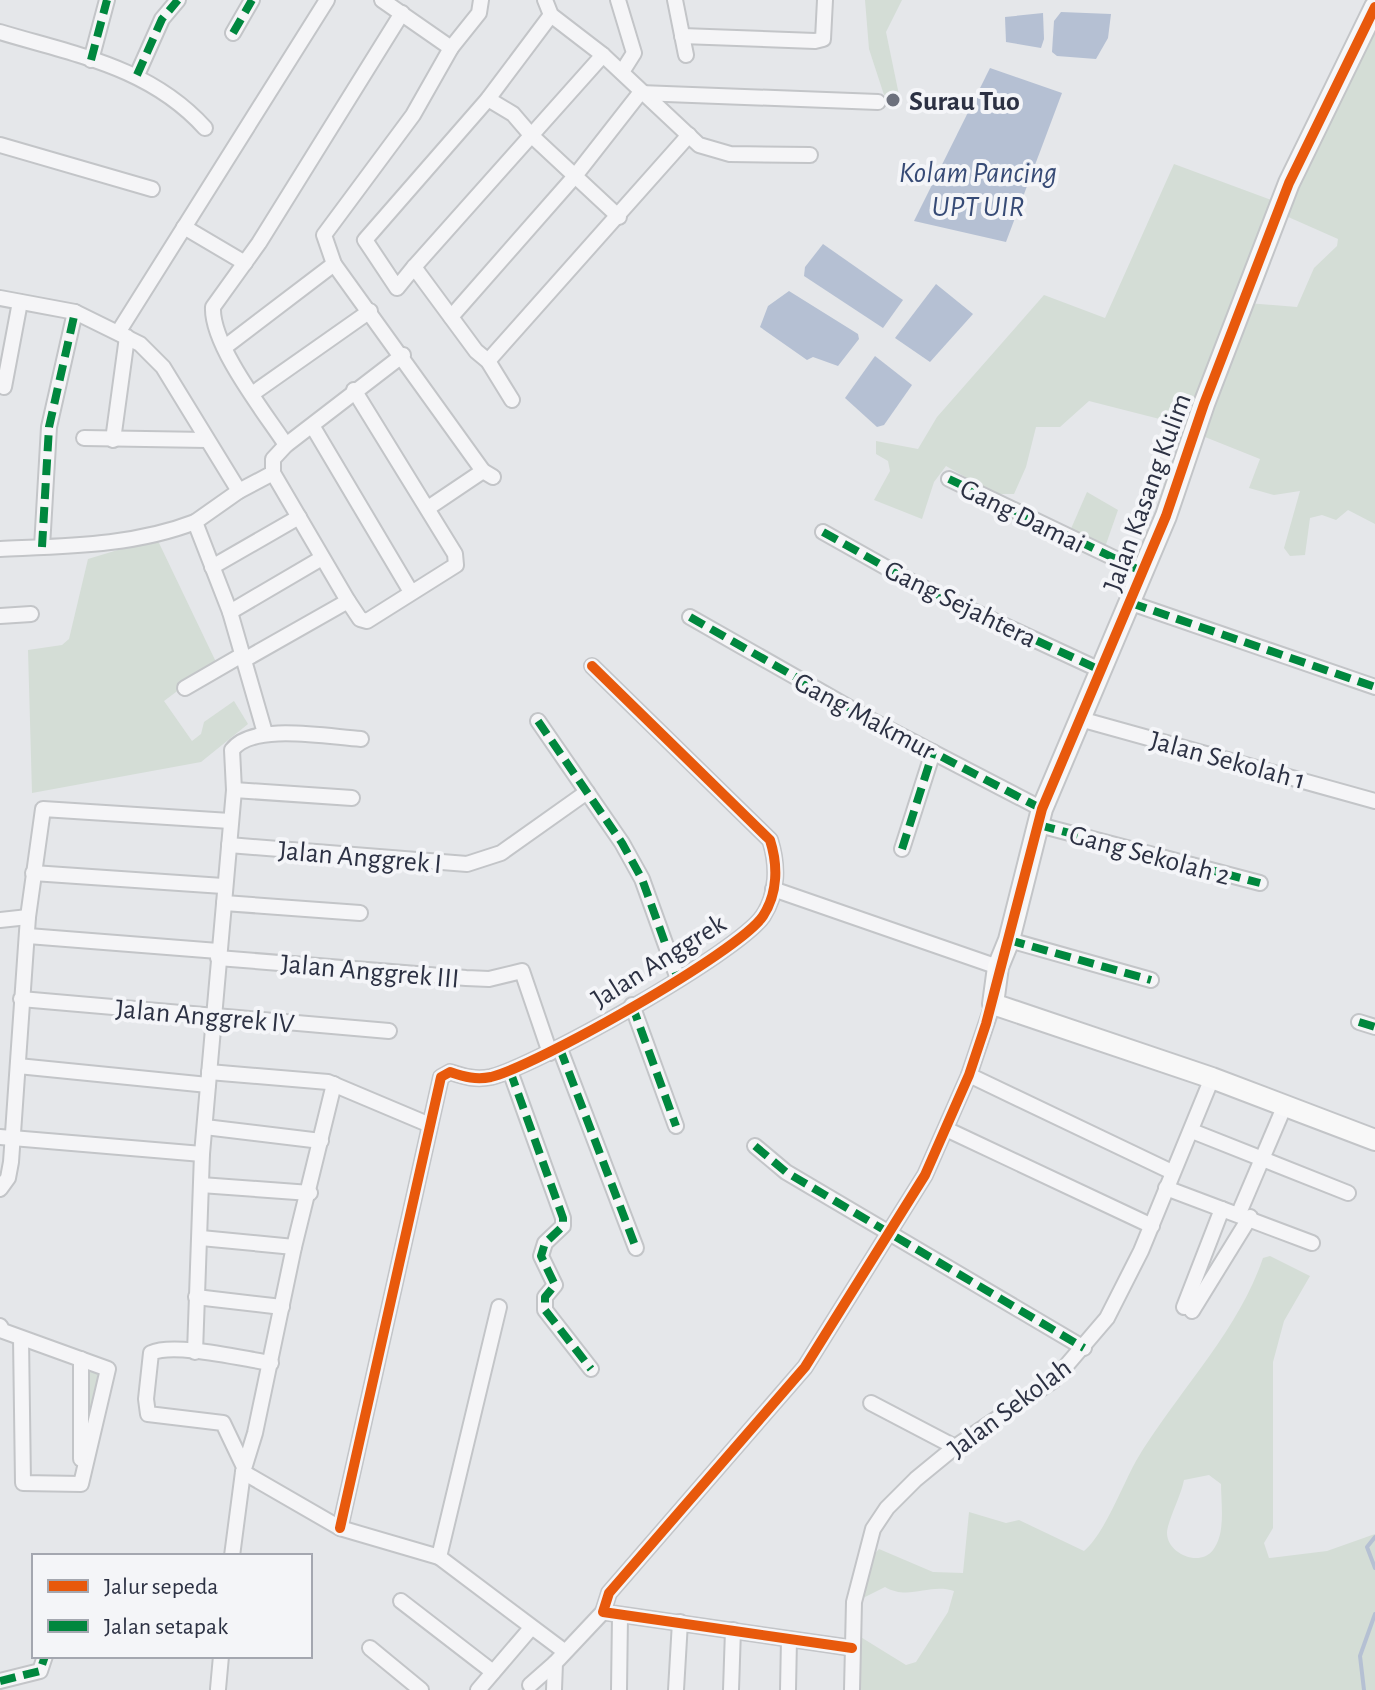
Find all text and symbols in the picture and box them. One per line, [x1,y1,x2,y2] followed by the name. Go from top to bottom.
[909,88,1020,116] place label: Surau Tuo
[884,91,902,109] marker: Surau Tuo
[899,158,1057,222] water label: Kolam Pancing UPT UIR
[1099,390,1197,596] street label: Jalan Kasang Kulim
[955,475,1089,559] street label: Gang Damai
[880,556,1041,654] street label: Gang Sejahtera
[789,668,939,765] street label: Gang Makmur
[1147,727,1308,795] street label: Jalan Sekolah 1
[1066,821,1233,891] street label: Gang Sekolah 2
[277,837,443,879] street label: Jalan Anggrek I
[587,909,731,1014] street label: Jalan Anggrek
[279,950,460,994] street label: Jalan Anggrek III
[114,995,296,1039] street label: Jalan Anggrek IV
[944,1354,1077,1464] street label: Jalan Sekolah
[32,1554,312,1658] legend
[104,1575,218,1599] text: Jalur sepeda
[104,1615,228,1639] text: Jalan setapak

